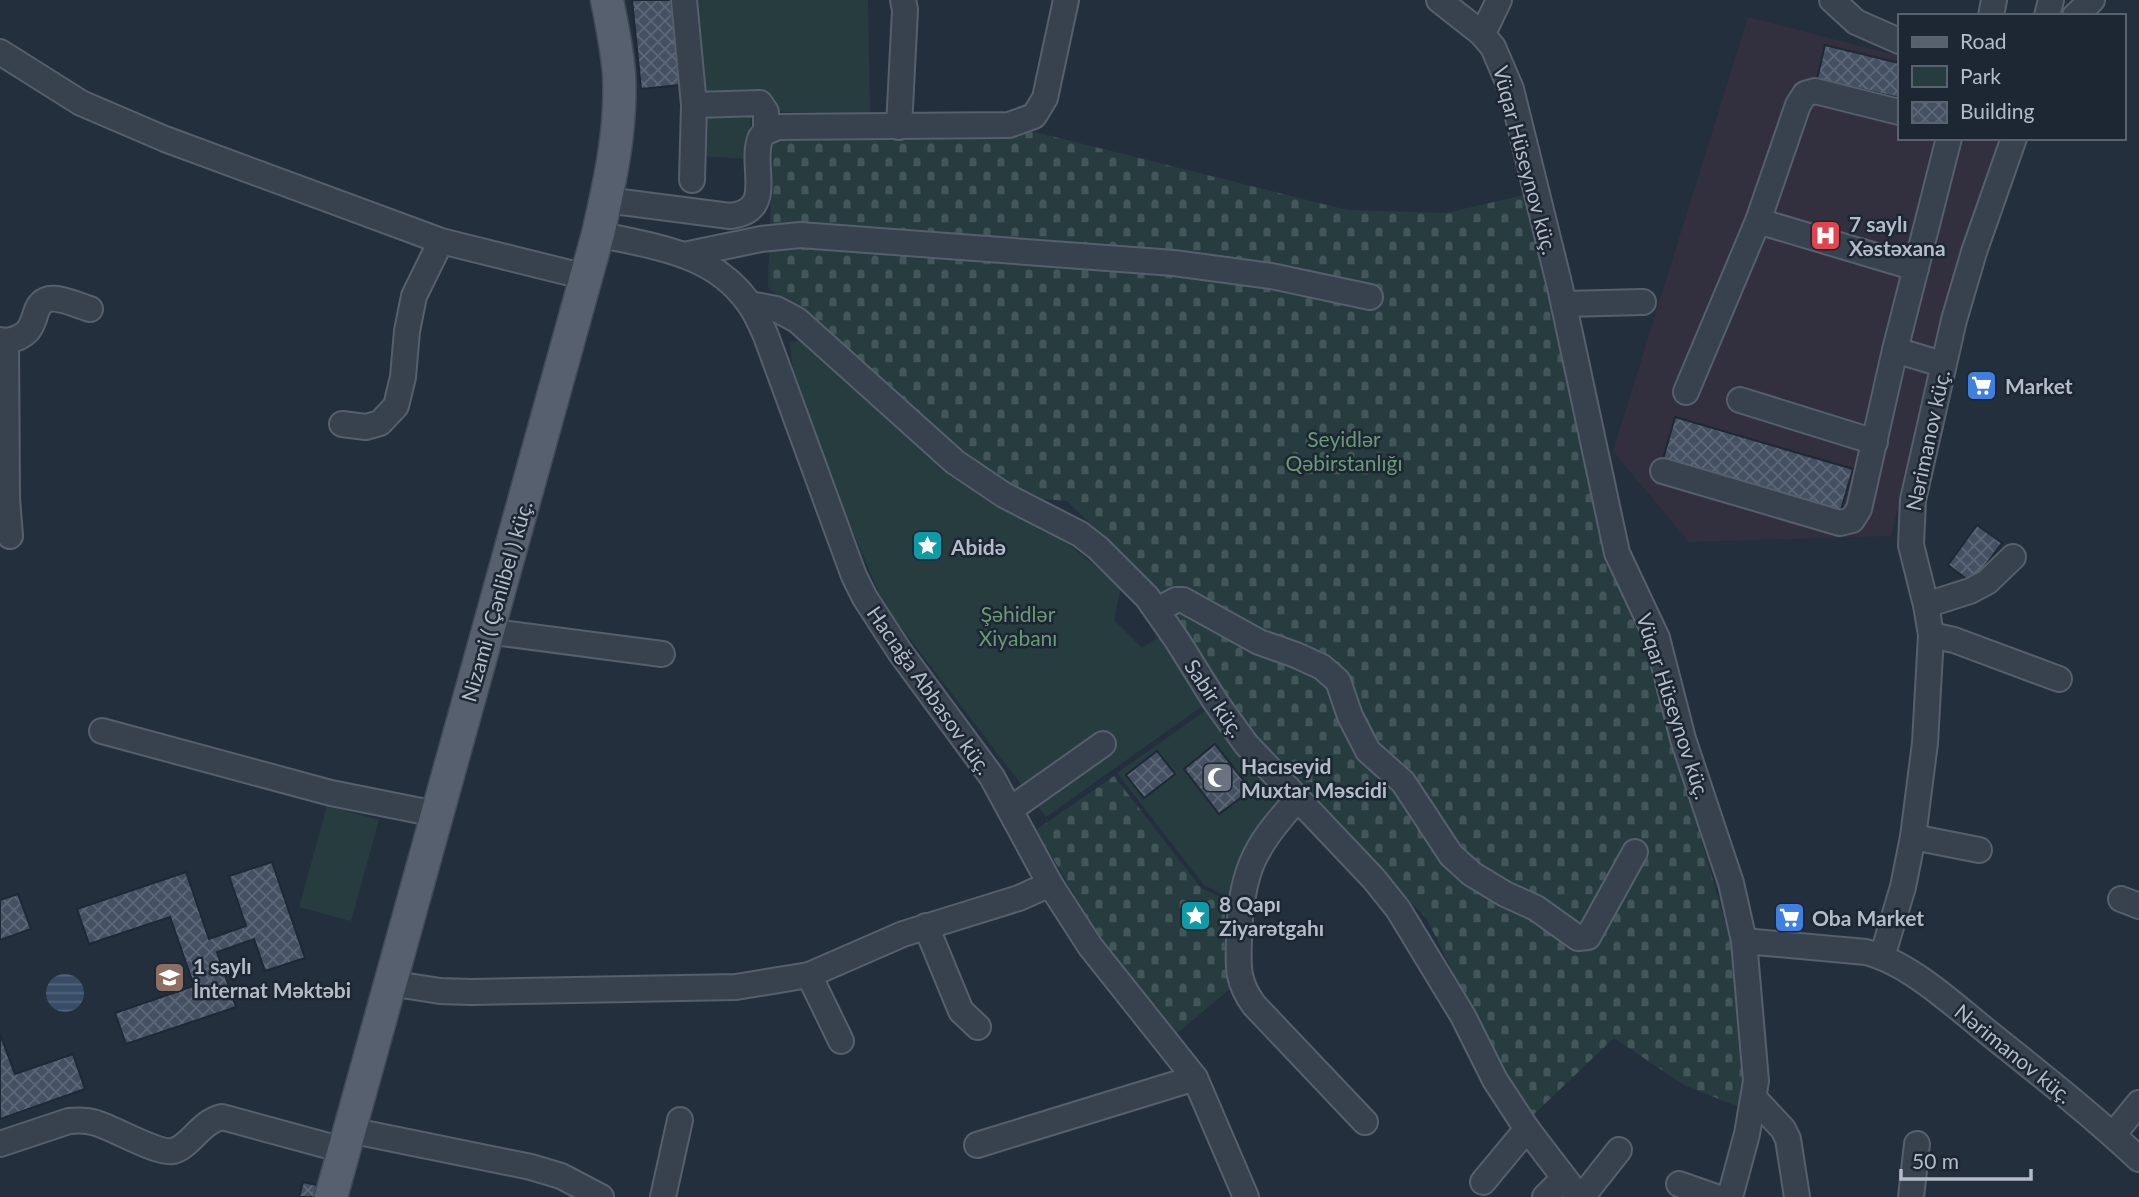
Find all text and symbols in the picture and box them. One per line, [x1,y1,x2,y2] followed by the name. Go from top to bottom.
[1898,14,2125,140] legend
[1960,28,2007,53] text: Road
[1489,63,1563,257] street label: Vüqar Hüseynov küç.
[1960,63,2001,88] text: Park
[1960,98,2035,123] text: Building
[1849,211,1946,260] place label: 7 saylı Xəstəxana
[1809,218,1843,252] hospital icon: 7 saylı Xəstəxana
[1900,367,1954,513] street label: Nərimanov küç.
[1965,368,1999,402] supermarket icon: Market
[2005,373,2073,398] place label: Market
[1286,426,1402,475] park label: Seyidlər Qəbirstanlığı
[455,498,537,704] street label: Nizami ( Çənlibel ) küç.
[911,529,945,563] place icon: Abidə
[950,534,1006,559] place label: Abidə
[863,601,997,779] street label: Hacıağa Abbasov küç.
[979,601,1057,650] park label: Şəhidlər Xiyabanı
[1632,610,1716,802] street label: Vüqar Hüseynov küç.
[1180,654,1250,742] street label: Sabir küç.
[1241,753,1387,802] place label: Hacıseyid Muxtar Məscidi
[1201,760,1235,794] mosque icon: Hacıseyid Muxtar Məscidi
[1219,891,1324,940] place label: 8 Qapı Ziyarətgahı
[1179,898,1213,932] place icon: 8 Qapı Ziyarətgahı
[1772,900,1806,934] supermarket icon: Oba Market
[1812,905,1924,930] place label: Oba Market
[193,953,351,1002] place label: 1 saylı İnternat Məktəbi
[153,960,187,994] school or university icon: 1 saylı İnternat Məktəbi
[1950,998,2078,1108] street label: Nərimanov küç.
[1901,1138,2030,1182] scale bar
[1912,1148,1959,1173] text: 50 m

